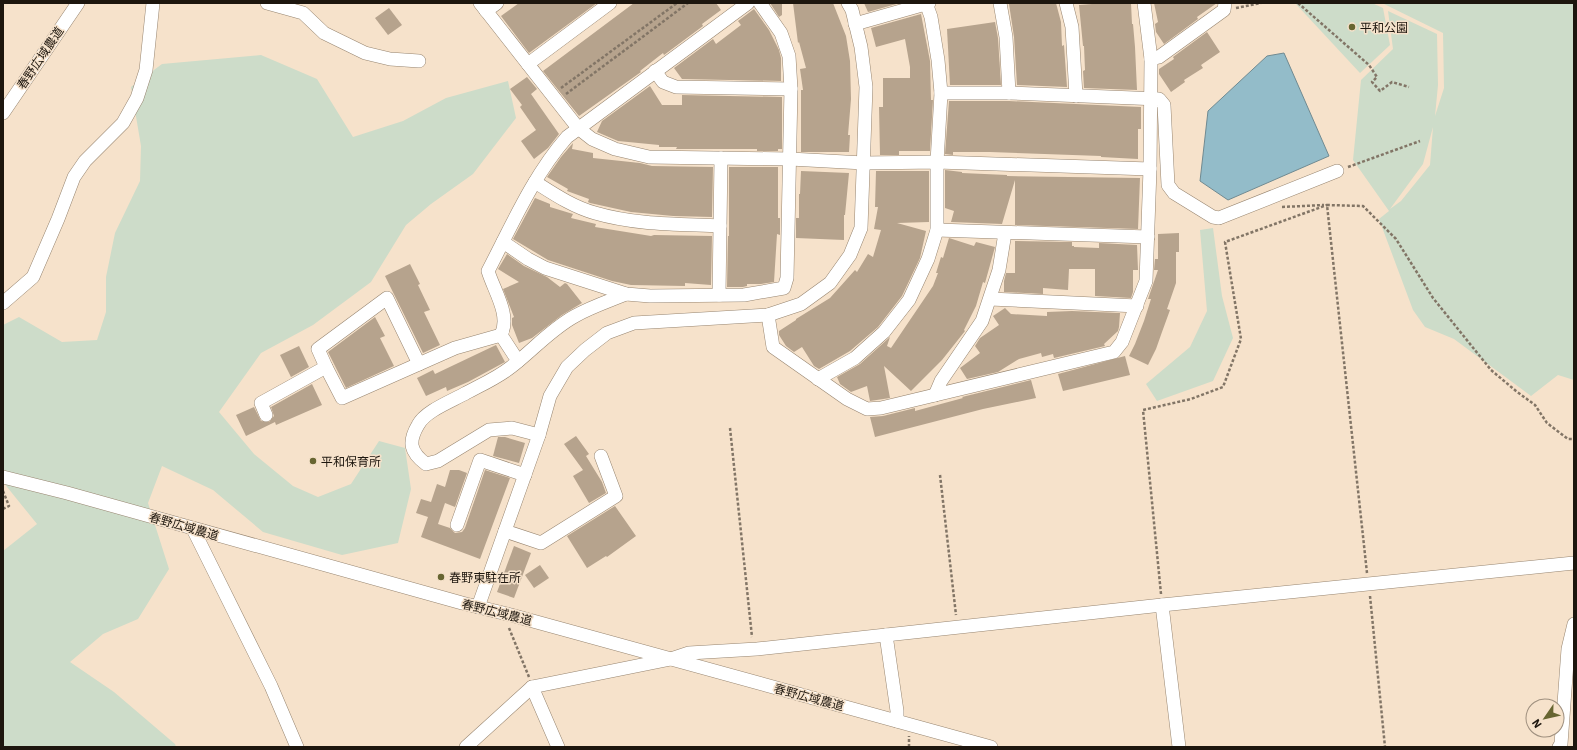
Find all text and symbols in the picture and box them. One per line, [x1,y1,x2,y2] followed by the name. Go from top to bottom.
[1360,20,1408,35] place label: 平和公園
[1347,22,1357,32] marker: 平和公園
[14,24,66,92] street label: 春野広域農道
[321,454,381,469] place label: 平和保育所
[308,456,318,466] marker: 平和保育所
[147,509,221,543] street label: 春野広域農道
[449,570,521,585] place label: 春野東駐在所
[436,572,446,582] marker: 春野東駐在所
[460,596,534,628] street label: 春野広域農道
[772,680,846,714] street label: 春野広域農道
[1525,698,1565,738] north arrow
[1529,716,1545,731] text: N

